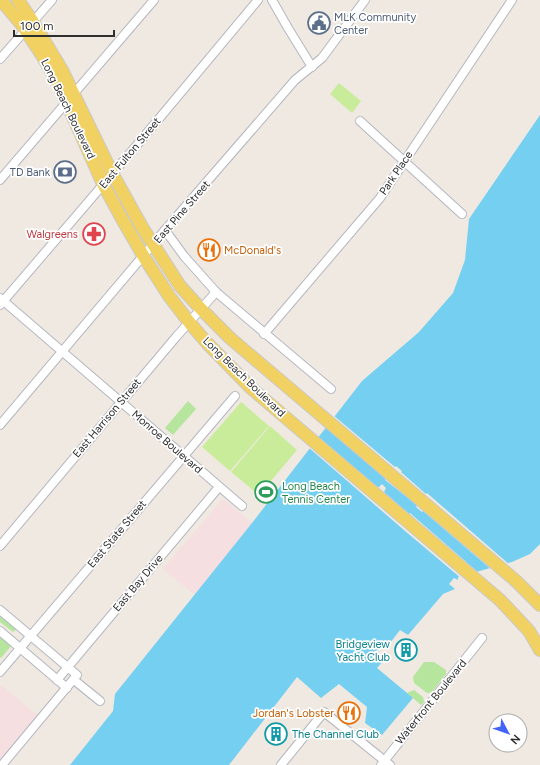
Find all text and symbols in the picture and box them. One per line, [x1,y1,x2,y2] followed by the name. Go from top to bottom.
[306,10,332,36] public building icon: MLK Community Center
[334,11,416,37] place label: MLK Community Center
[14,12,114,38] scale bar
[20,19,54,33] text: 100 m
[38,57,98,161] street label: Long Beach Boulevard
[97,115,163,191] street label: East Fulton Street
[377,149,415,197] street label: Park Place
[52,159,78,185] bank icon: TD Bank
[10,166,51,179] place label: TD Bank
[151,178,213,246] street label: East Pine Street
[81,221,107,247] pharmacy icon: Walgreens
[26,228,78,241] place label: Walgreens
[196,237,222,263] restaurant icon: McDonald's
[224,244,281,257] place label: McDonald's
[200,334,288,420] street label: Long Beach Boulevard
[70,376,144,460] street label: East Harrison Street
[129,408,205,476] street label: Monroe Boulevard
[253,479,279,505] sports icon: Long Beach Tennis Center
[282,480,350,506] place label: Long Beach Tennis Center
[85,498,149,570] street label: East State Street
[110,552,166,614] street label: East Bay Drive
[393,637,419,663] building icon: Bridgeview Yacht Club
[335,638,390,664] place label: Bridgeview Yacht Club
[393,657,469,747] street label: Waterfront Boulevard
[336,700,362,726] restaurant icon: Jordan's Lobster
[252,707,334,720] place label: Jordan's Lobster
[488,713,528,753] north arrow
[263,721,289,747] building icon: The Channel Club
[292,728,379,741] place label: The Channel Club
[507,732,523,747] text: N

